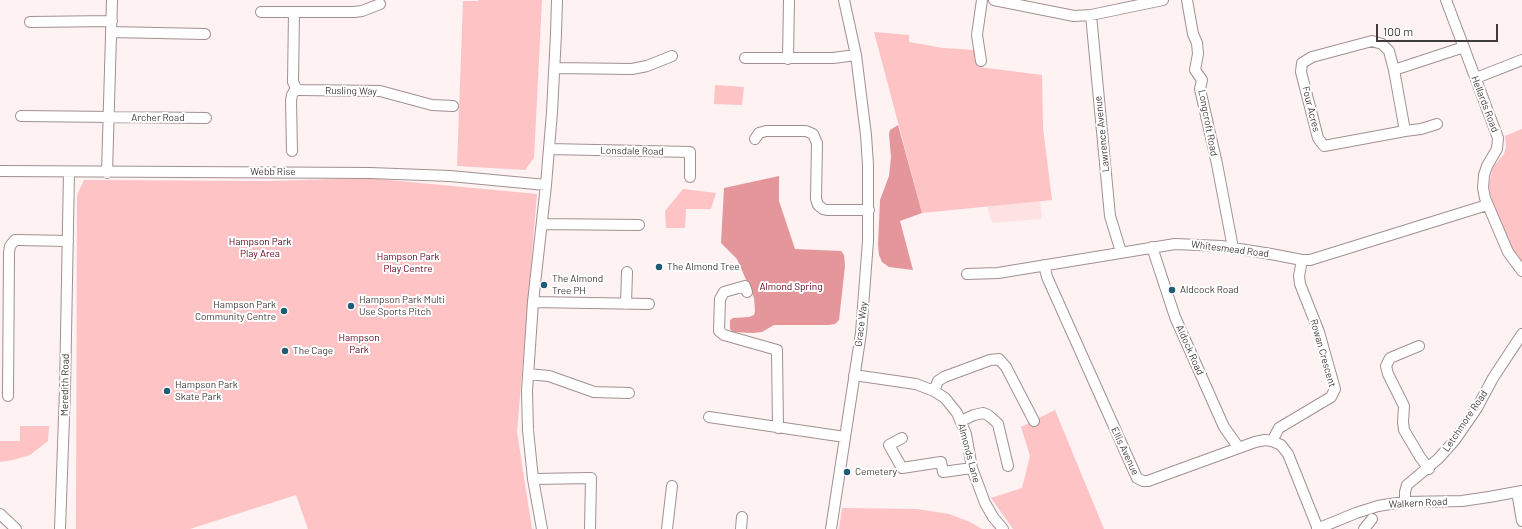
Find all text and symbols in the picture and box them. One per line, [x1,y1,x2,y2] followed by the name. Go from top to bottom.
[1378,16,1500,42] scale bar
[1383,24,1413,38] text: 100 m
[1469,74,1501,134] street label: Hellards Road
[325,85,377,97] street label: Rusling Way
[1300,85,1322,133] street label: Four Acres
[1196,89,1220,157] street label: Longcroft Road
[1092,95,1112,173] street label: Lawrence Avenue
[131,112,185,124] street label: Archer Road
[600,144,664,158] street label: Lonsdale Road
[250,166,296,178] street label: Webb Rise
[229,236,291,260] park label: Hampson Park Play Area
[1190,238,1270,260] street label: Whitesmead Road
[377,251,439,274] park label: Hampson Park Play Centre
[667,261,740,273] place label: The Almond Tree
[654,262,664,272] marker: The Almond Tree
[552,273,603,296] place label: The Almond Tree PH
[539,280,549,290] marker: The Almond Tree PH
[759,281,823,293] park label: Almond Spring
[1180,284,1239,296] place label: Aldcock Road
[1167,285,1177,295] marker: Aldcock Road
[359,294,445,318] place label: Hampson Park Multi Use Sports Pitch
[195,299,276,322] place label: Hampson Park Community Centre
[346,301,356,311] marker: Hampson Park Multi Use Sports Pitch
[852,301,870,347] street label: Grace Way
[279,306,289,316] marker: Hampson Park Community Centre
[1308,318,1338,388] street label: Rowan Crescent
[1174,323,1206,377] street label: Aldock Road
[338,332,380,356] park label: Hampson Park
[293,345,333,357] place label: The Cage
[280,346,290,356] marker: The Cage
[58,354,72,416] street label: Meredith Road
[175,379,238,402] place label: Hampson Park Skate Park
[162,386,172,396] marker: Hampson Park Skate Park
[1440,388,1490,454] street label: Letchmore Road
[955,422,983,484] street label: Almonds Lane
[1109,425,1141,477] street label: Ellis Avenue
[855,466,897,478] place label: Cemetery
[842,467,852,477] marker: Cemetery
[1388,495,1448,511] street label: Walkern Road

